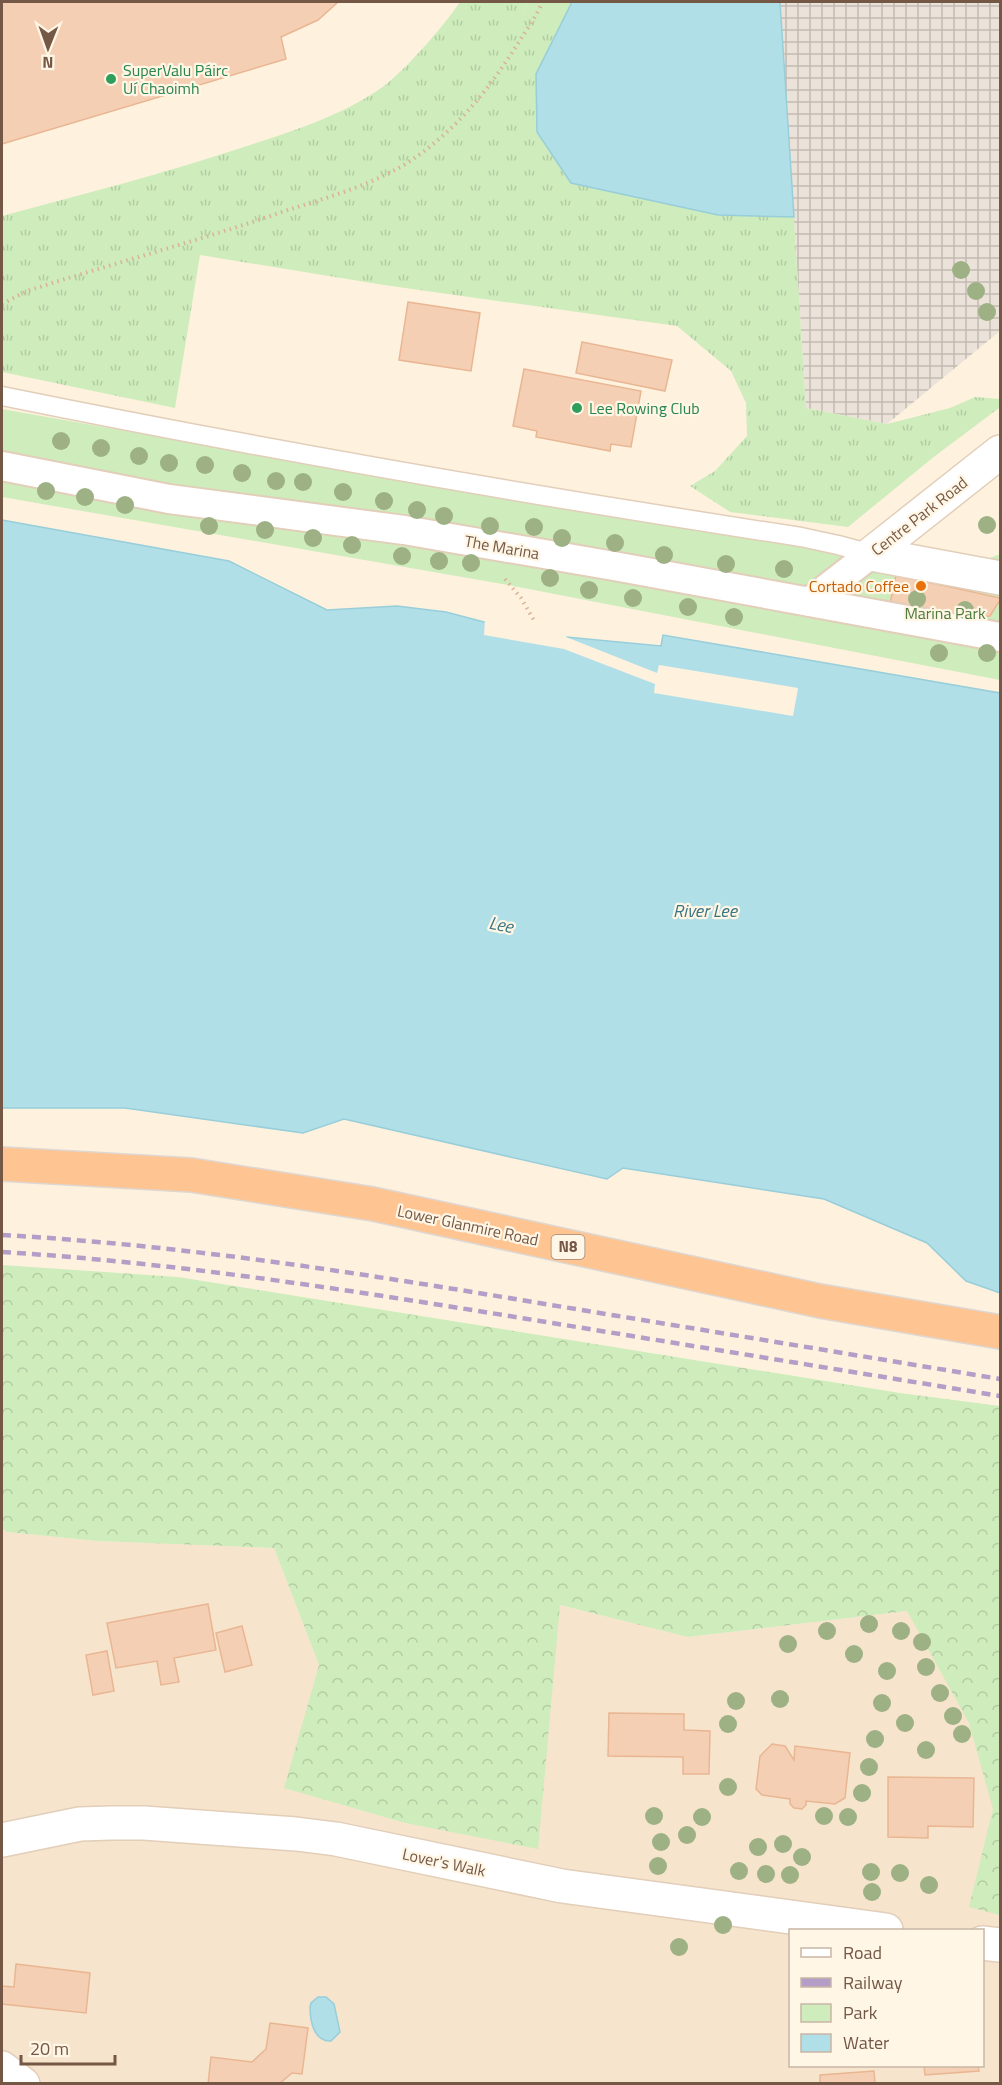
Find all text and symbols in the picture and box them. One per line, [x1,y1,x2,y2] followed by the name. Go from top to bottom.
[18,18,78,78] north arrow
[42,51,53,75] text: N
[123,58,228,100] place label: SuperValu Páirc Uí Chaoimh
[104,72,118,86] marker: SuperValu Páirc Uí Chaoimh
[589,396,700,420] place label: Lee Rowing Club
[570,401,584,415] marker: Lee Rowing Club
[866,471,972,561] street label: Centre Park Road
[463,529,541,565] street label: The Marina
[809,574,909,598] place label: Cortado Coffee
[914,579,928,593] marker: Cortado Coffee
[904,601,986,625] park label: Marina Park
[673,897,739,924] water label: River Lee
[487,909,517,940] water label: Lee
[395,1198,541,1252] street label: Lower Glanmire Road
[552,1235,584,1259] road number: N8
[400,1841,488,1883] street label: Lover's Walk
[789,1929,984,2067] legend
[843,1939,882,1966] text: Road
[843,1969,903,1996] text: Railway
[843,1999,878,2026] text: Park
[21,2028,116,2066] scale bar
[843,2029,889,2056] text: Water
[30,2035,69,2062] text: 20 m

